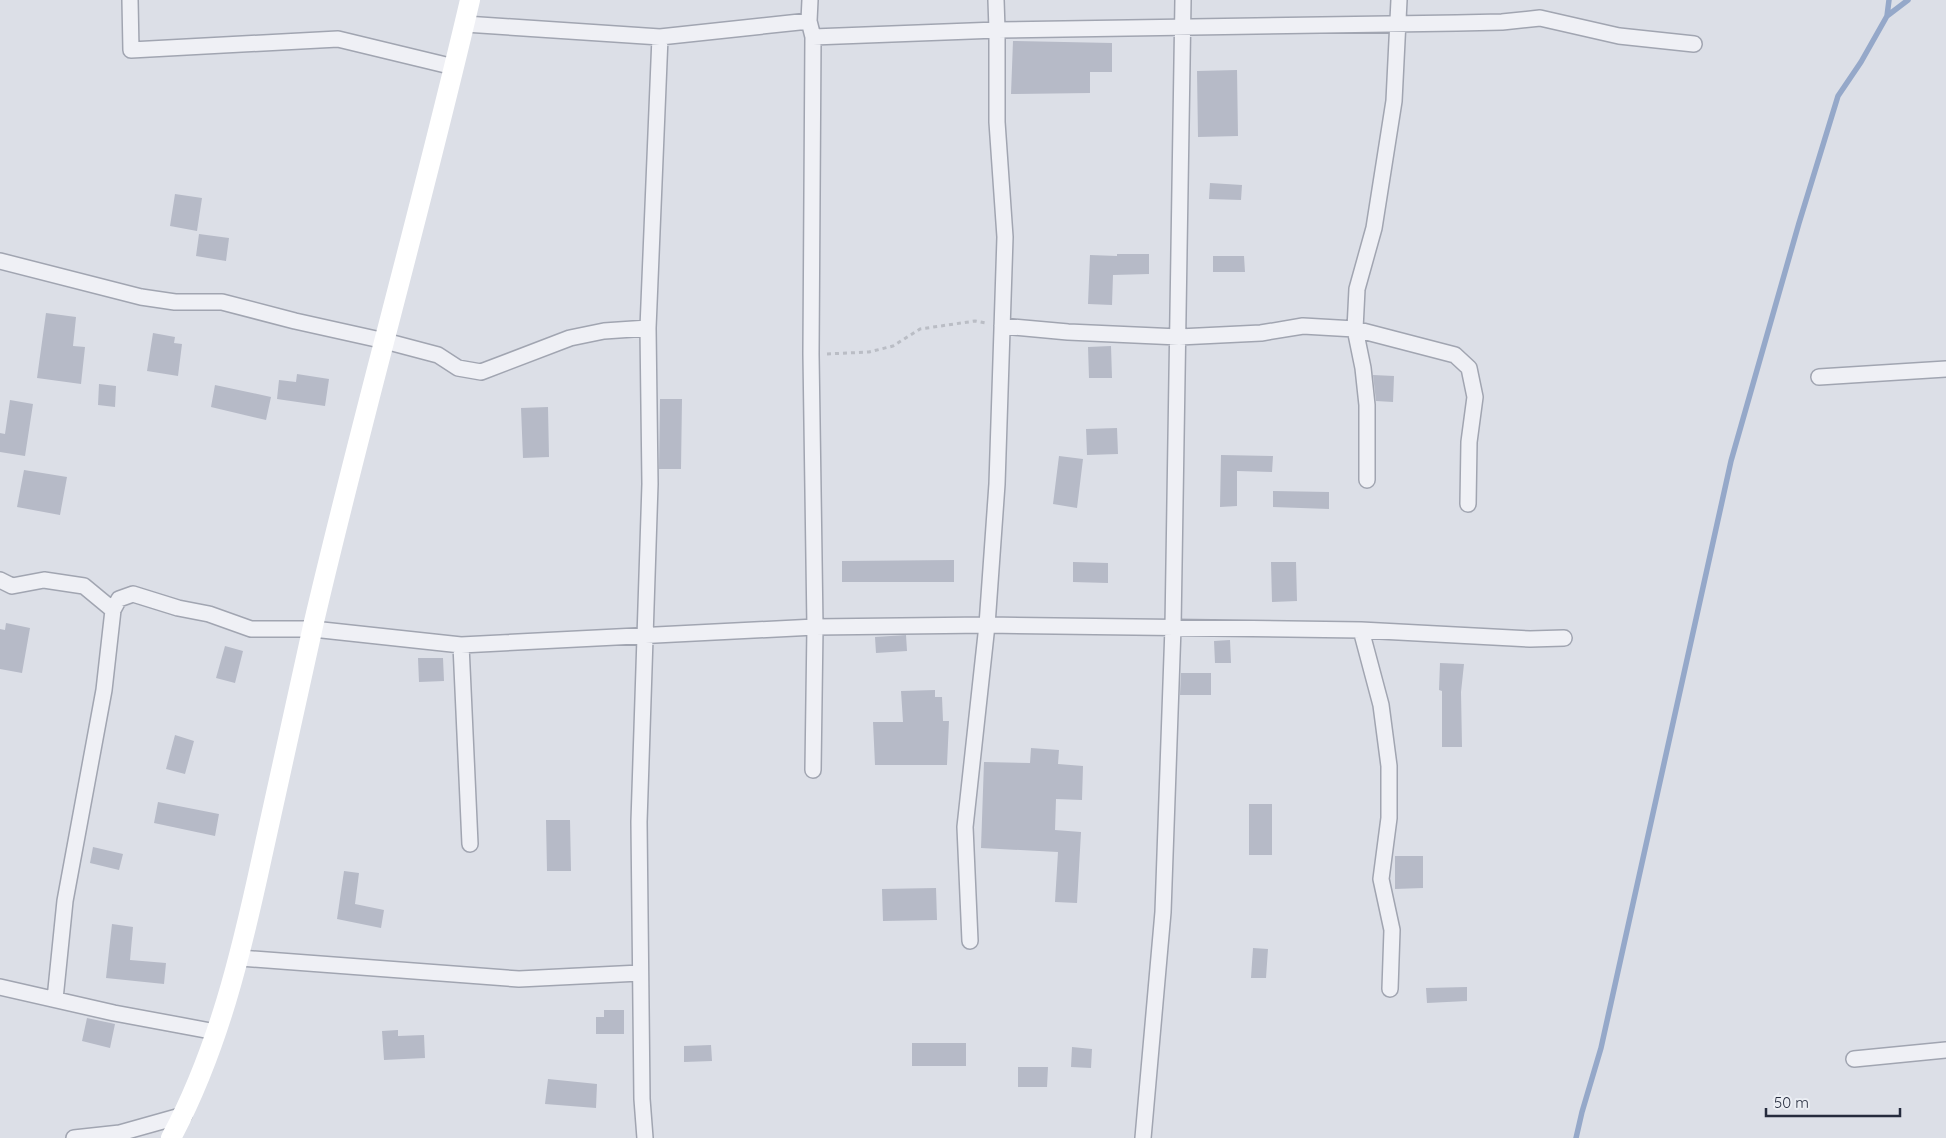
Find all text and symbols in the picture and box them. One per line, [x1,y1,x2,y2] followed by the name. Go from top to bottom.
[1766,1086,1900,1118] scale bar
[1774,1093,1809,1112] text: 50 m

